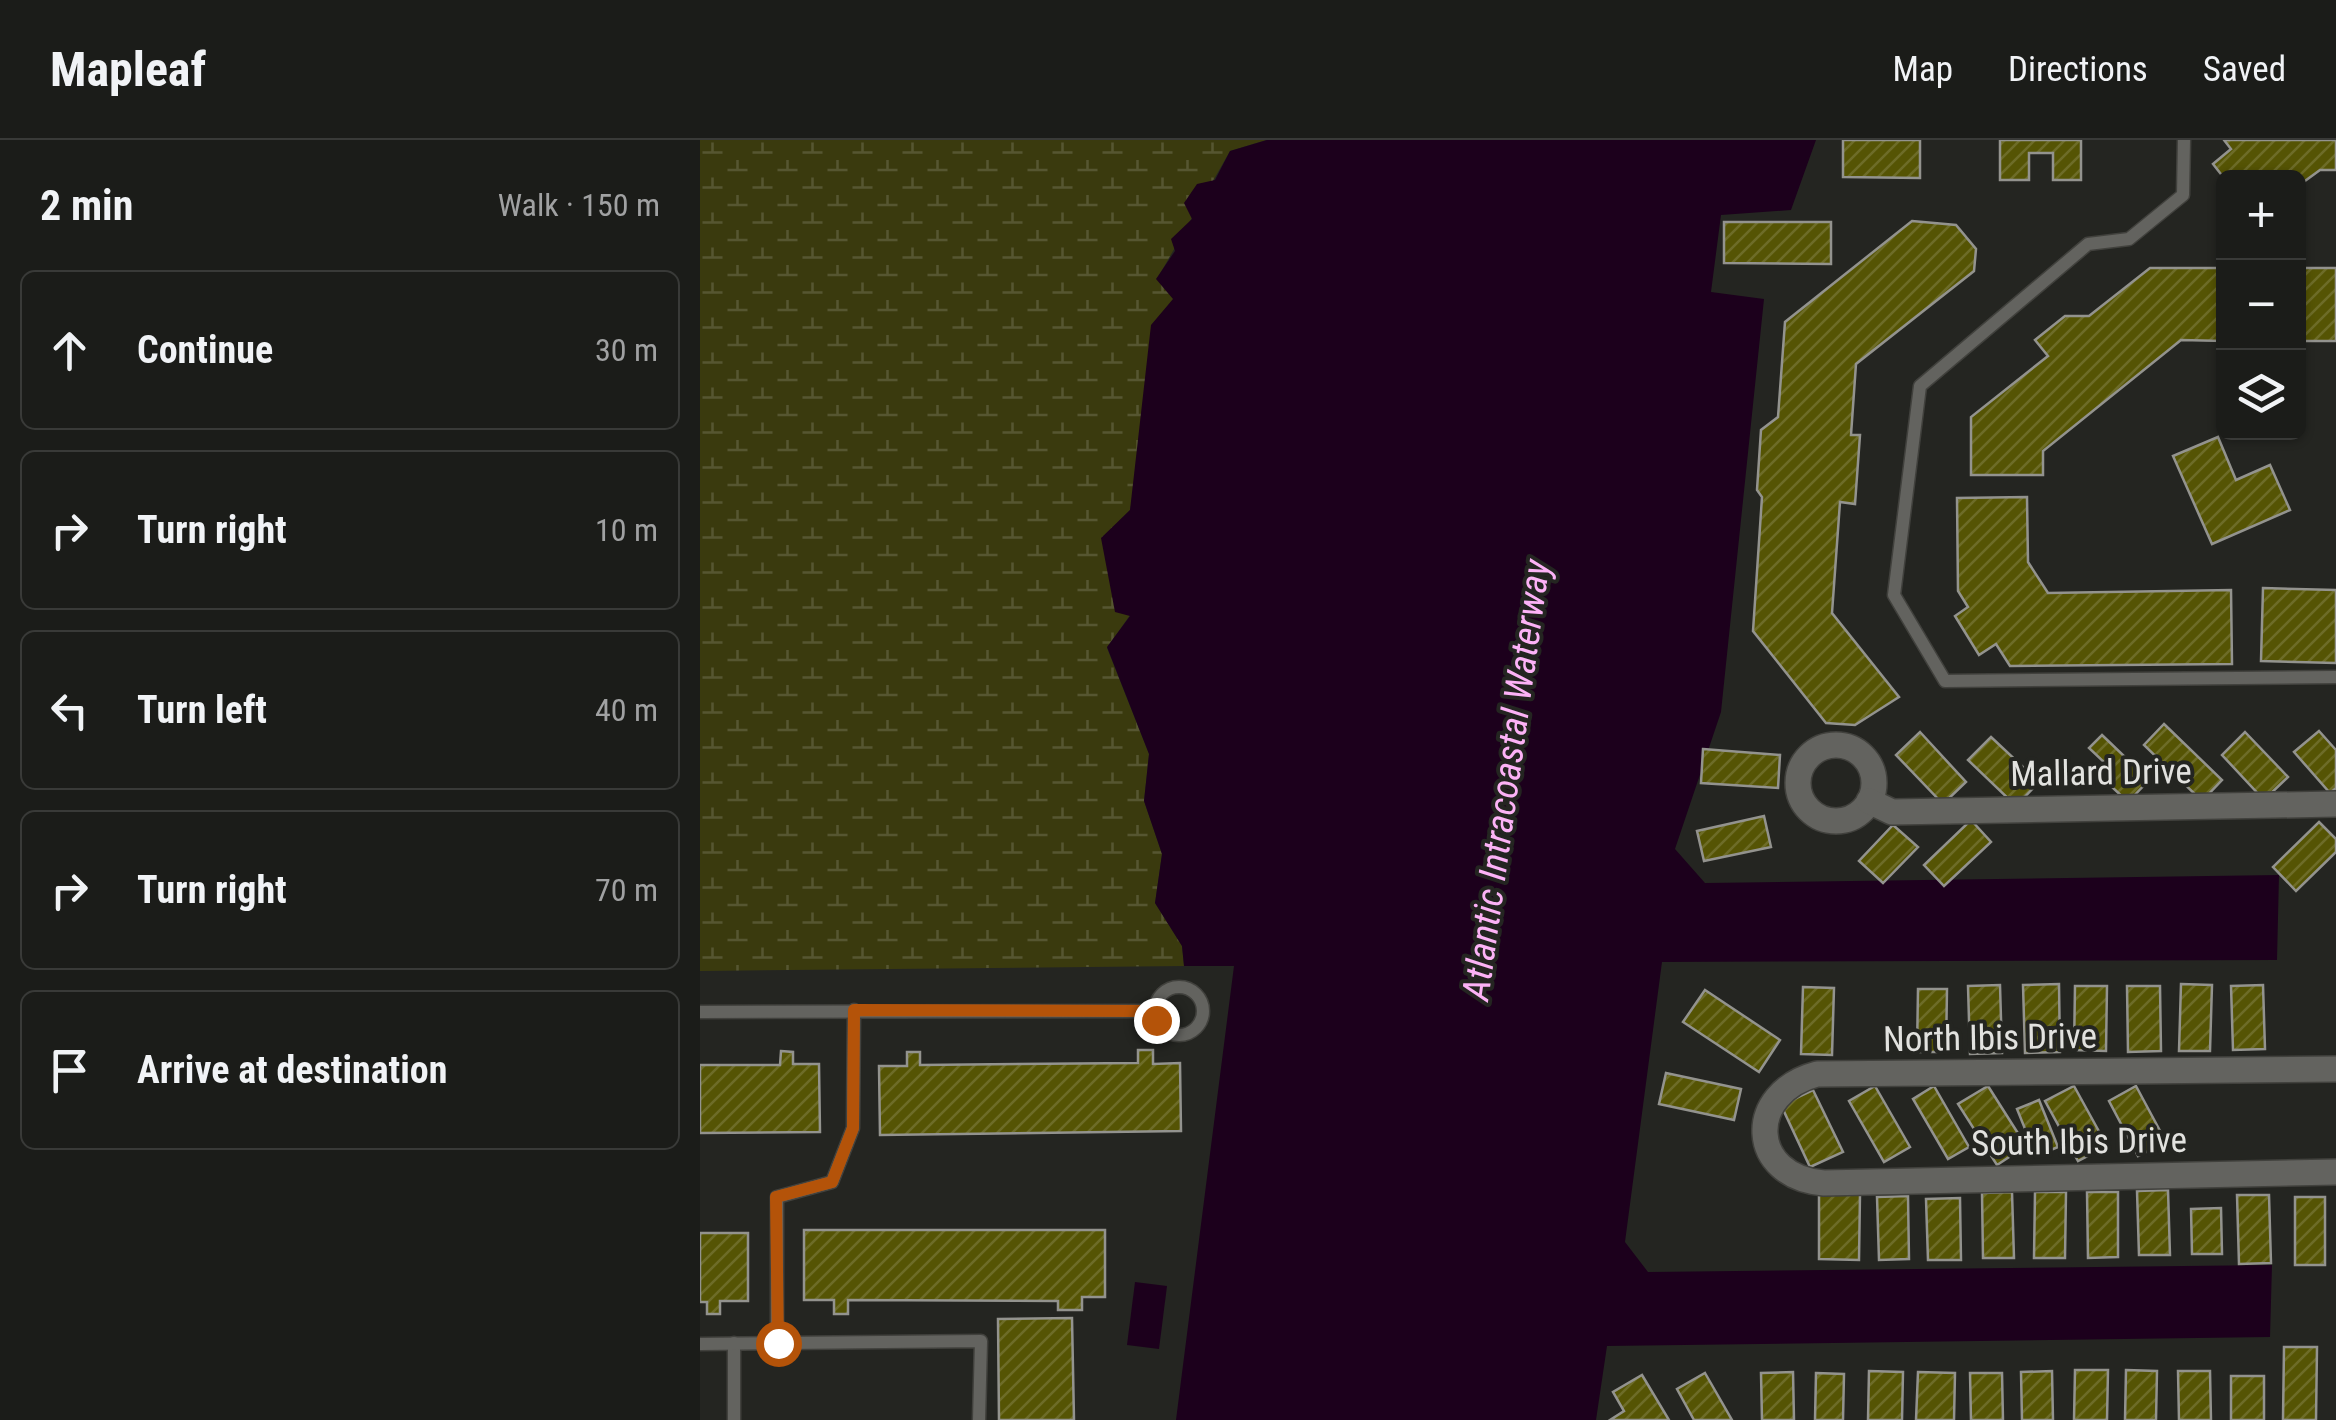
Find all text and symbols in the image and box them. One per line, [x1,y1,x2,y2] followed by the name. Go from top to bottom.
[50,41,206,98] text: Mapleaf
[1893,49,1953,90] text: Map
[2008,49,2148,90] text: Directions
[2203,49,2286,90] text: Saved
[2216,170,2306,440] map controls
[2216,170,2306,260] button: +
[40,181,133,230] text: 2 min
[498,186,660,224] text: Walk · 150 m
[2216,260,2306,350] button: −
[42,323,97,378] icon: ahead
[137,328,273,372] text: Continue
[595,331,658,369] text: 30 m
[2216,350,2306,440] button: layers
[42,503,97,558] icon: right
[137,508,287,552] text: Turn right
[595,511,658,549] text: 10 m
[1453,555,1559,1005] water label: Atlantic Intracoastal Waterway
[42,683,97,738] icon: left
[137,688,267,732] text: Turn left
[595,691,658,729] text: 40 m
[2010,751,2192,795] street label: Mallard Drive
[42,863,97,918] icon: right
[137,868,287,912] text: Turn right
[595,871,658,909] text: 70 m
[1134,998,1180,1044] route end
[1883,1016,2097,1060] street label: North Ibis Drive
[42,1043,97,1098] icon: arrive
[137,1048,447,1092] text: Arrive at destination
[1971,1120,2187,1164] street label: South Ibis Drive
[756,1321,802,1367] route start

